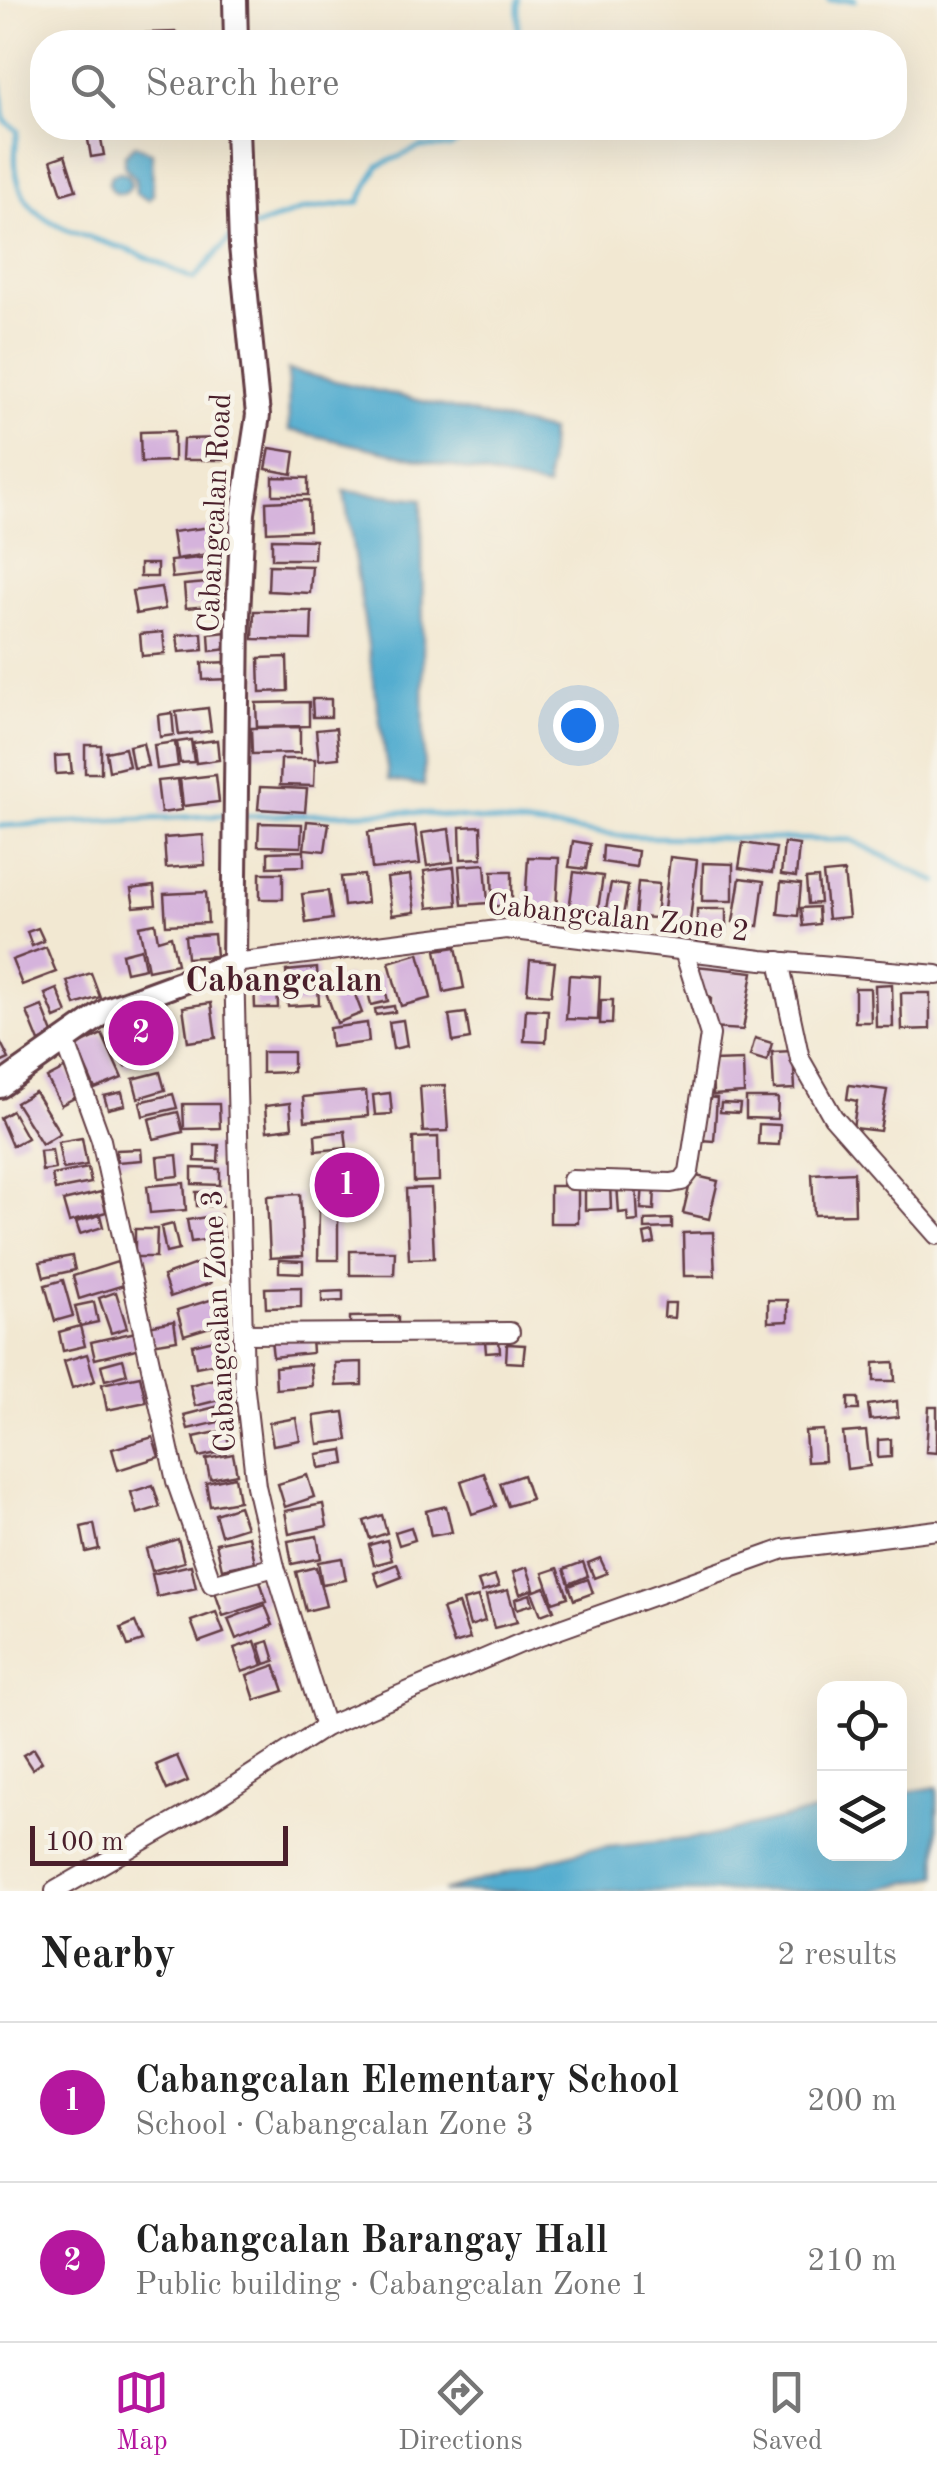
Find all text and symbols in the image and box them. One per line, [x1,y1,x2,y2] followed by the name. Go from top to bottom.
[30,30,907,140] search box
[65,58,120,113] icon: search
[145,66,340,104] text: Search here
[195,392,237,634] street label: Cabangcalan Road
[553,700,604,751] your location
[486,890,750,948] street label: Cabangcalan Zone 2
[185,964,383,999] district label: Cabangcalan
[108,996,174,1070] pin: 2
[314,1148,380,1222] pin: 1
[198,1189,242,1453] street label: Cabangcalan Zone 3
[817,1681,907,1861] map controls
[817,1681,907,1771] button: locate
[817,1771,907,1861] button: layers
[30,1821,288,1866] scale bar
[45,1829,124,1857] text: 100 m
[40,1935,176,1977] text: Nearby
[777,1940,897,1972] text: 2 results
[135,2063,679,2101] text: Cabangcalan Elementary School
[63,2086,82,2118] text: 1
[807,2086,897,2118] text: 200 m
[135,2110,534,2142] text: School · Cabangcalan Zone 3
[135,2223,608,2261] text: Cabangcalan Barangay Hall
[63,2246,82,2278] text: 2
[807,2246,897,2278] text: 210 m
[135,2270,649,2302] text: Public building · Cabangcalan Zone 1
[114,2365,169,2460] tab: Map
[398,2365,523,2460] tab: Directions
[751,2365,823,2460] tab: Saved

